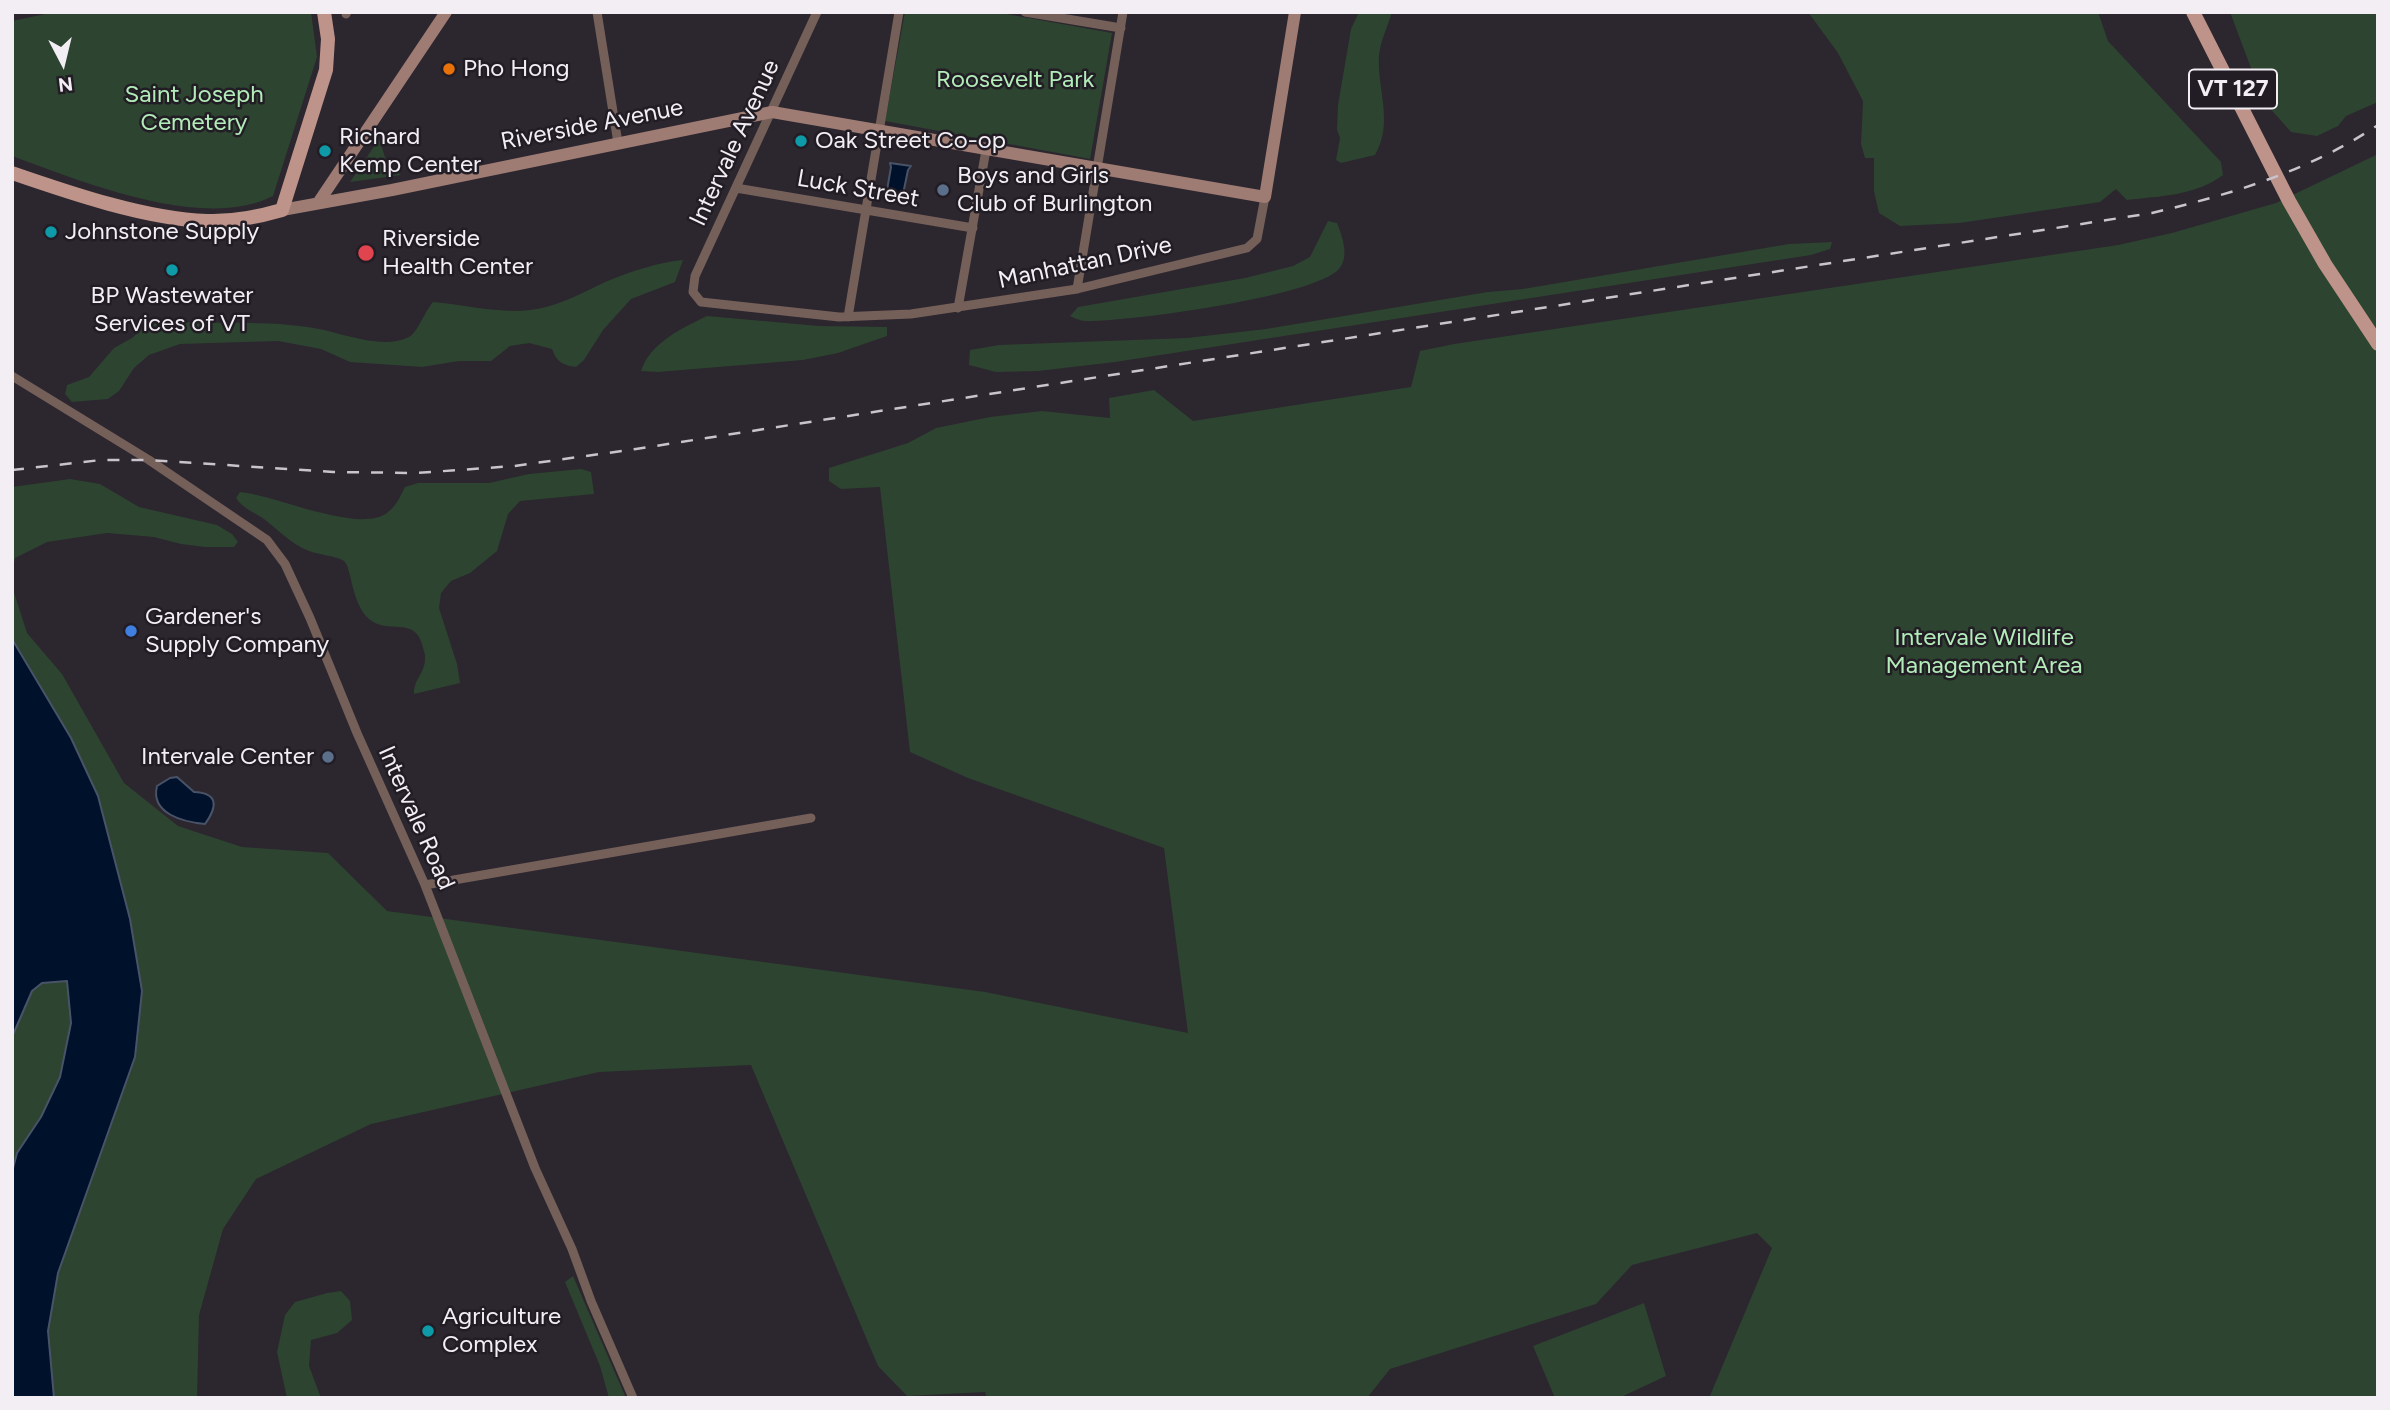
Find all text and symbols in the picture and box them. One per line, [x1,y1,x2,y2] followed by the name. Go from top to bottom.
[28,28,98,98] north arrow
[463,55,570,83] place label: Pho Hong
[684,55,786,231] street label: Intervale Avenue
[441,61,457,77] marker: Pho Hong
[936,66,1094,94] park label: Roosevelt Park
[2189,69,2277,108] road number: VT 127
[57,72,74,97] text: N
[124,81,264,137] park label: Saint Joseph Cemetery
[498,93,686,157] street label: Riverside Avenue
[339,123,481,179] place label: Richard Kemp Center
[815,127,1006,155] place label: Oak Street Co-op
[793,133,809,149] marker: Oak Street Co-op
[317,143,333,159] marker: Richard Kemp Center
[957,162,1152,218] place label: Boys and Girls Club of Burlington
[795,164,921,214] street label: Luck Street
[935,182,951,198] marker: Boys and Girls Club of Burlington
[65,218,259,246] place label: Johnstone Supply
[43,224,59,240] marker: Johnstone Supply
[382,225,533,281] place label: Riverside Health Center
[996,231,1174,295] street label: Manhattan Drive
[356,243,376,263] marker: Riverside Health Center
[164,262,180,278] marker: BP Wastewater Services of VT
[91,282,253,338] place label: BP Wastewater Services of VT
[145,603,329,659] place label: Gardener's Supply Company
[123,623,139,639] marker: Gardener's Supply Company
[1886,624,2082,680] park label: Intervale Wildlife Management Area
[372,742,460,894] street label: Intervale Road
[141,743,314,771] place label: Intervale Center
[320,749,336,765] marker: Intervale Center
[442,1303,561,1359] place label: Agriculture Complex
[420,1323,436,1339] marker: Agriculture Complex

